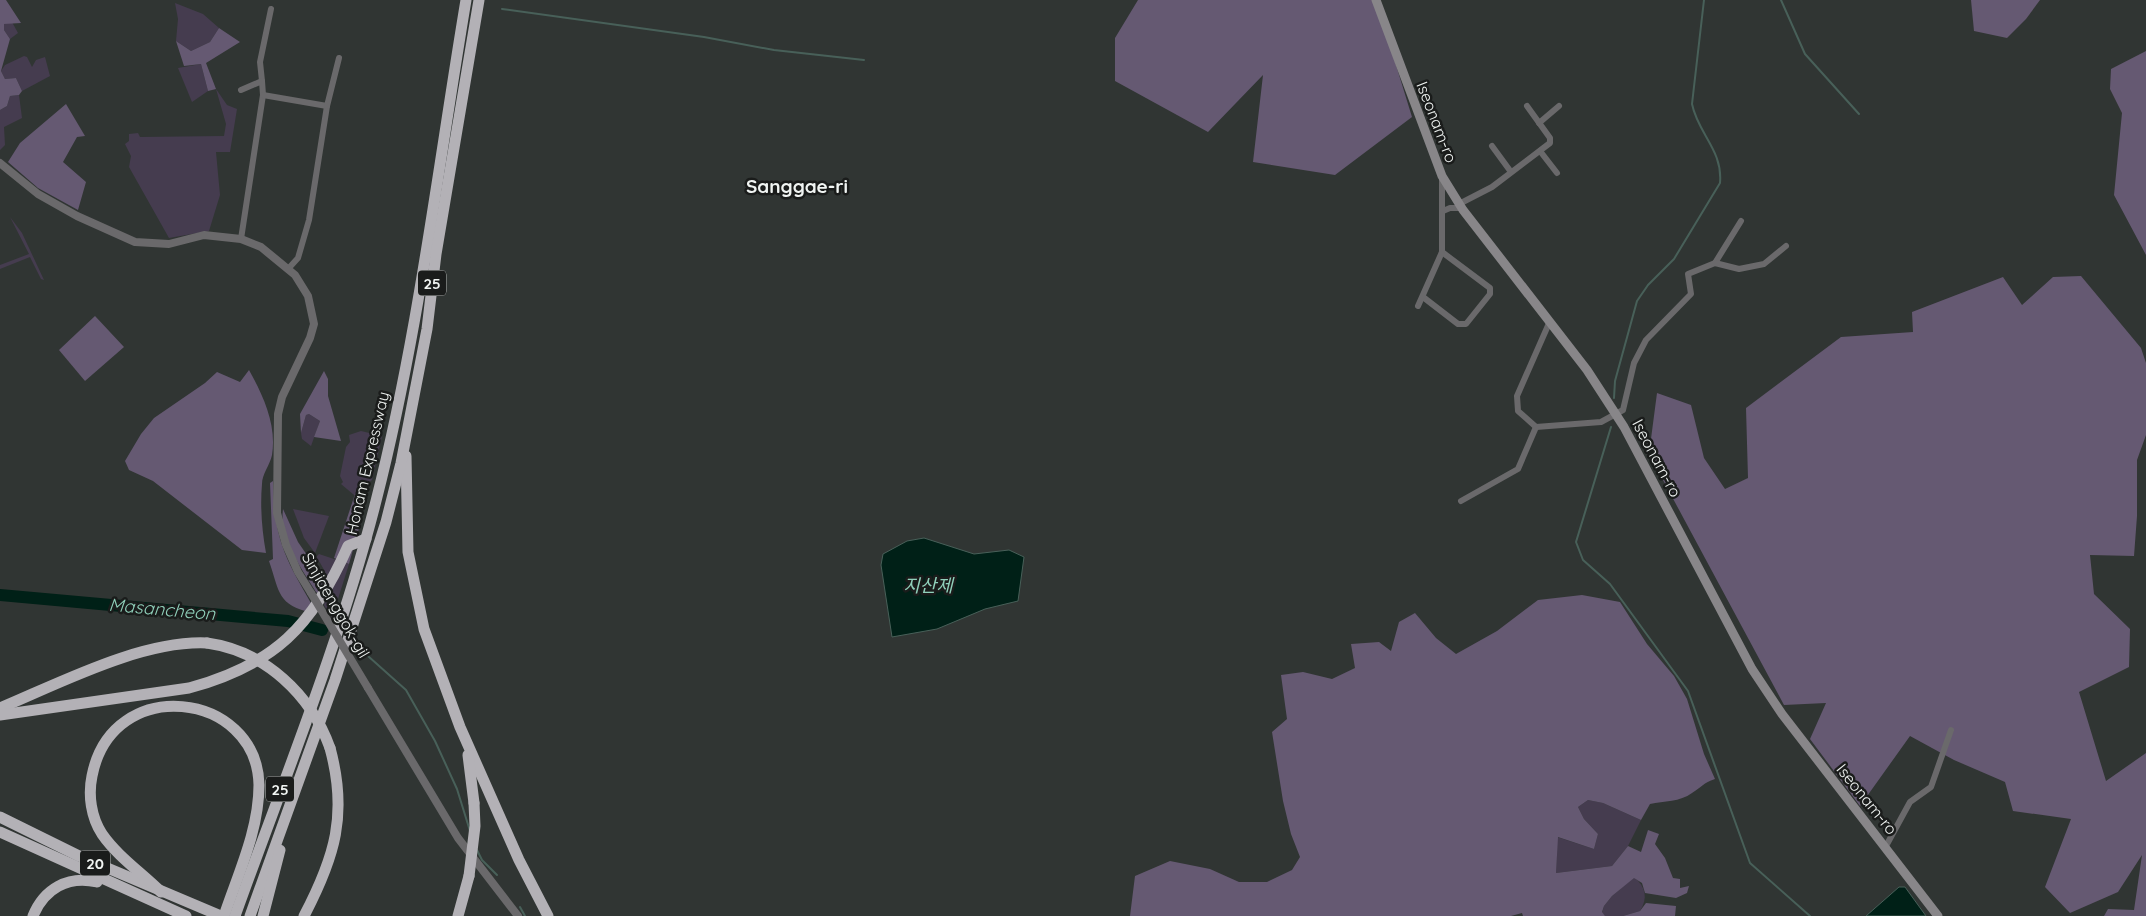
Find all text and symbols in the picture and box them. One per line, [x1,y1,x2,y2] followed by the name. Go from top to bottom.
[1412,79,1462,165] street label: Iseonam-ro
[746,174,848,198] district label: Sanggae-ri
[418,270,446,296] road number: 25
[341,389,393,537] street label: Honam Expressway
[1628,416,1686,500] street label: Iseonam-ro
[298,549,374,661] street label: Sinjiaenggok-gil
[903,574,955,597] water label: 지산제
[108,593,217,625] water label: Masancheon
[1832,759,1902,839] street label: Iseonam-ro
[266,776,294,802] road number: 25
[80,850,110,876] road number: 20

